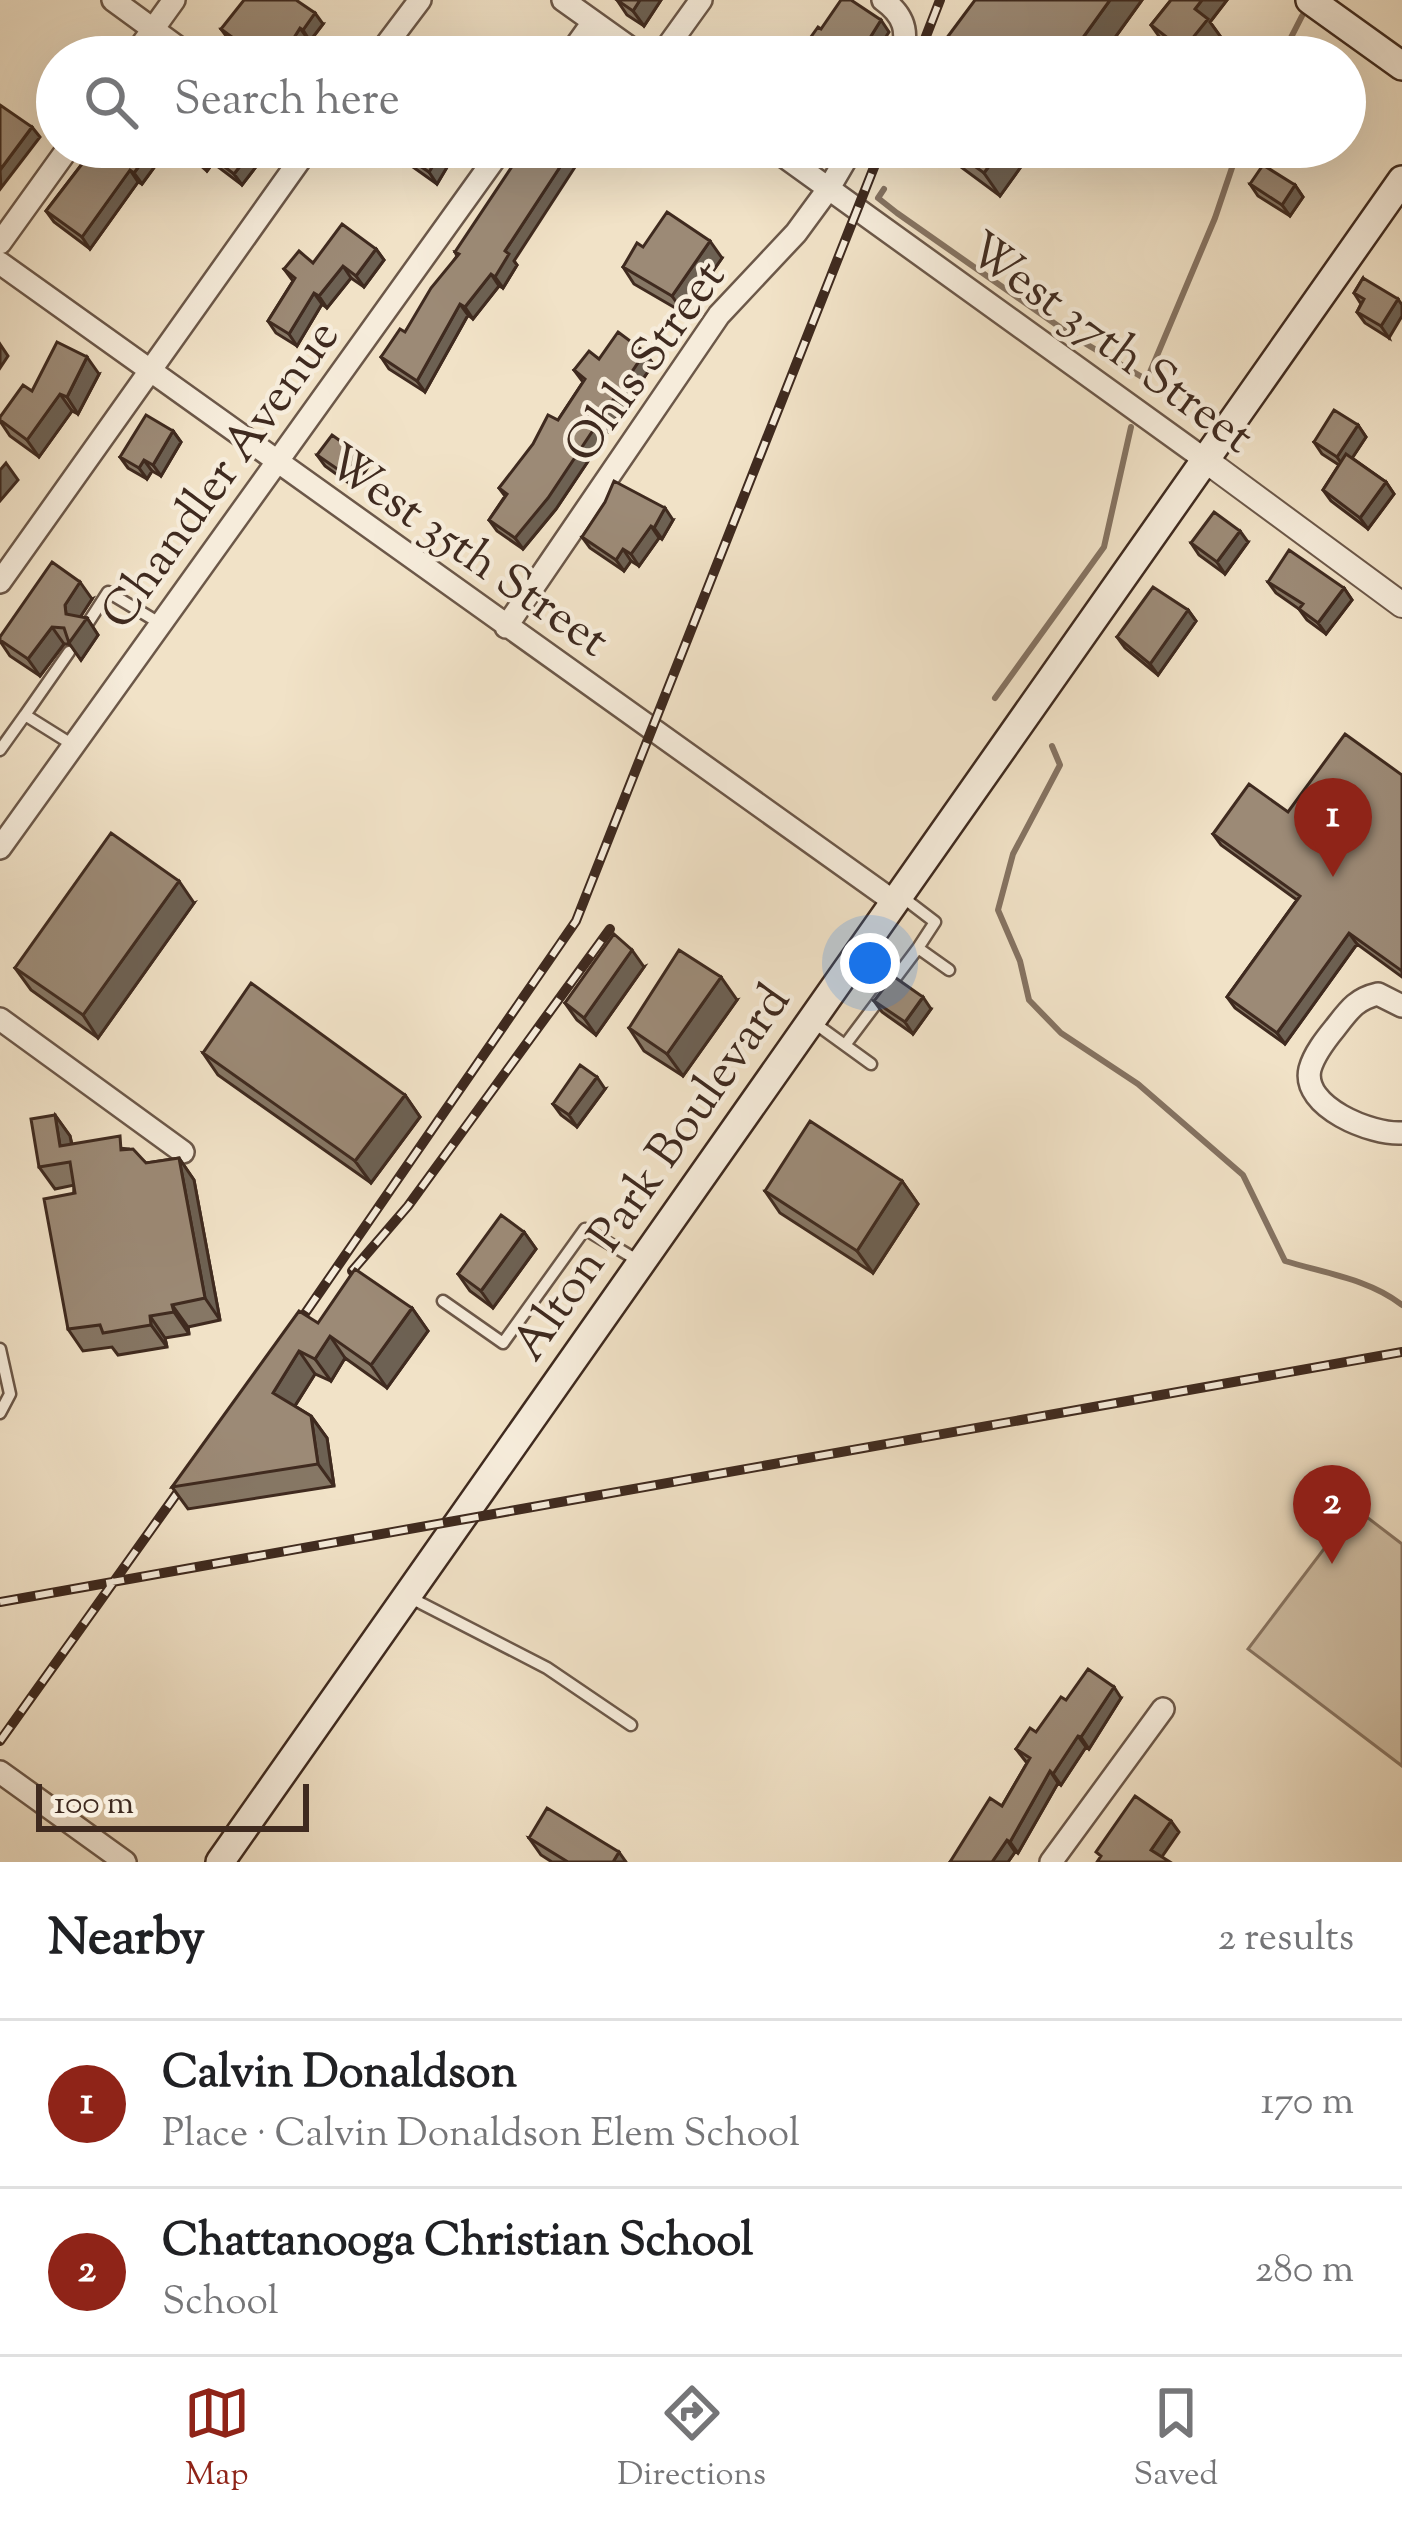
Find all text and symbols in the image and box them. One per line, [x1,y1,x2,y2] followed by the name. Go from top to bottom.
[36,36,1366,168] search box
[78,69,144,135] icon: search
[174,70,400,135] text: Search here
[951,218,1266,473] street label: West 37th Street
[550,248,745,479] street label: Ohls Street
[86,307,358,645] street label: Chandler Avenue
[310,430,621,677] street label: West 35th Street
[1294,778,1372,877] pin: 1
[840,933,900,993] your location
[497,972,810,1376] street label: Alton Park Boulevard
[1293,1465,1371,1564] pin: 2
[36,1778,309,1831] scale bar
[54,1781,134,1829] text: 100 m
[48,1904,205,1977] text: Nearby
[1218,1912,1354,1968] text: 2 results
[162,2043,517,2108] text: Calvin Donaldson
[80,2076,94,2132] text: 1
[1261,2076,1354,2132] text: 170 m
[162,2108,800,2164] text: Place · Calvin Donaldson Elem School
[162,2211,753,2276] text: Chattanooga Christian School
[78,2244,96,2300] text: 2
[1255,2244,1354,2300] text: 280 m
[162,2276,279,2332] text: School
[184,2380,250,2500] tab: Map
[617,2380,766,2500] tab: Directions
[1134,2380,1218,2500] tab: Saved

